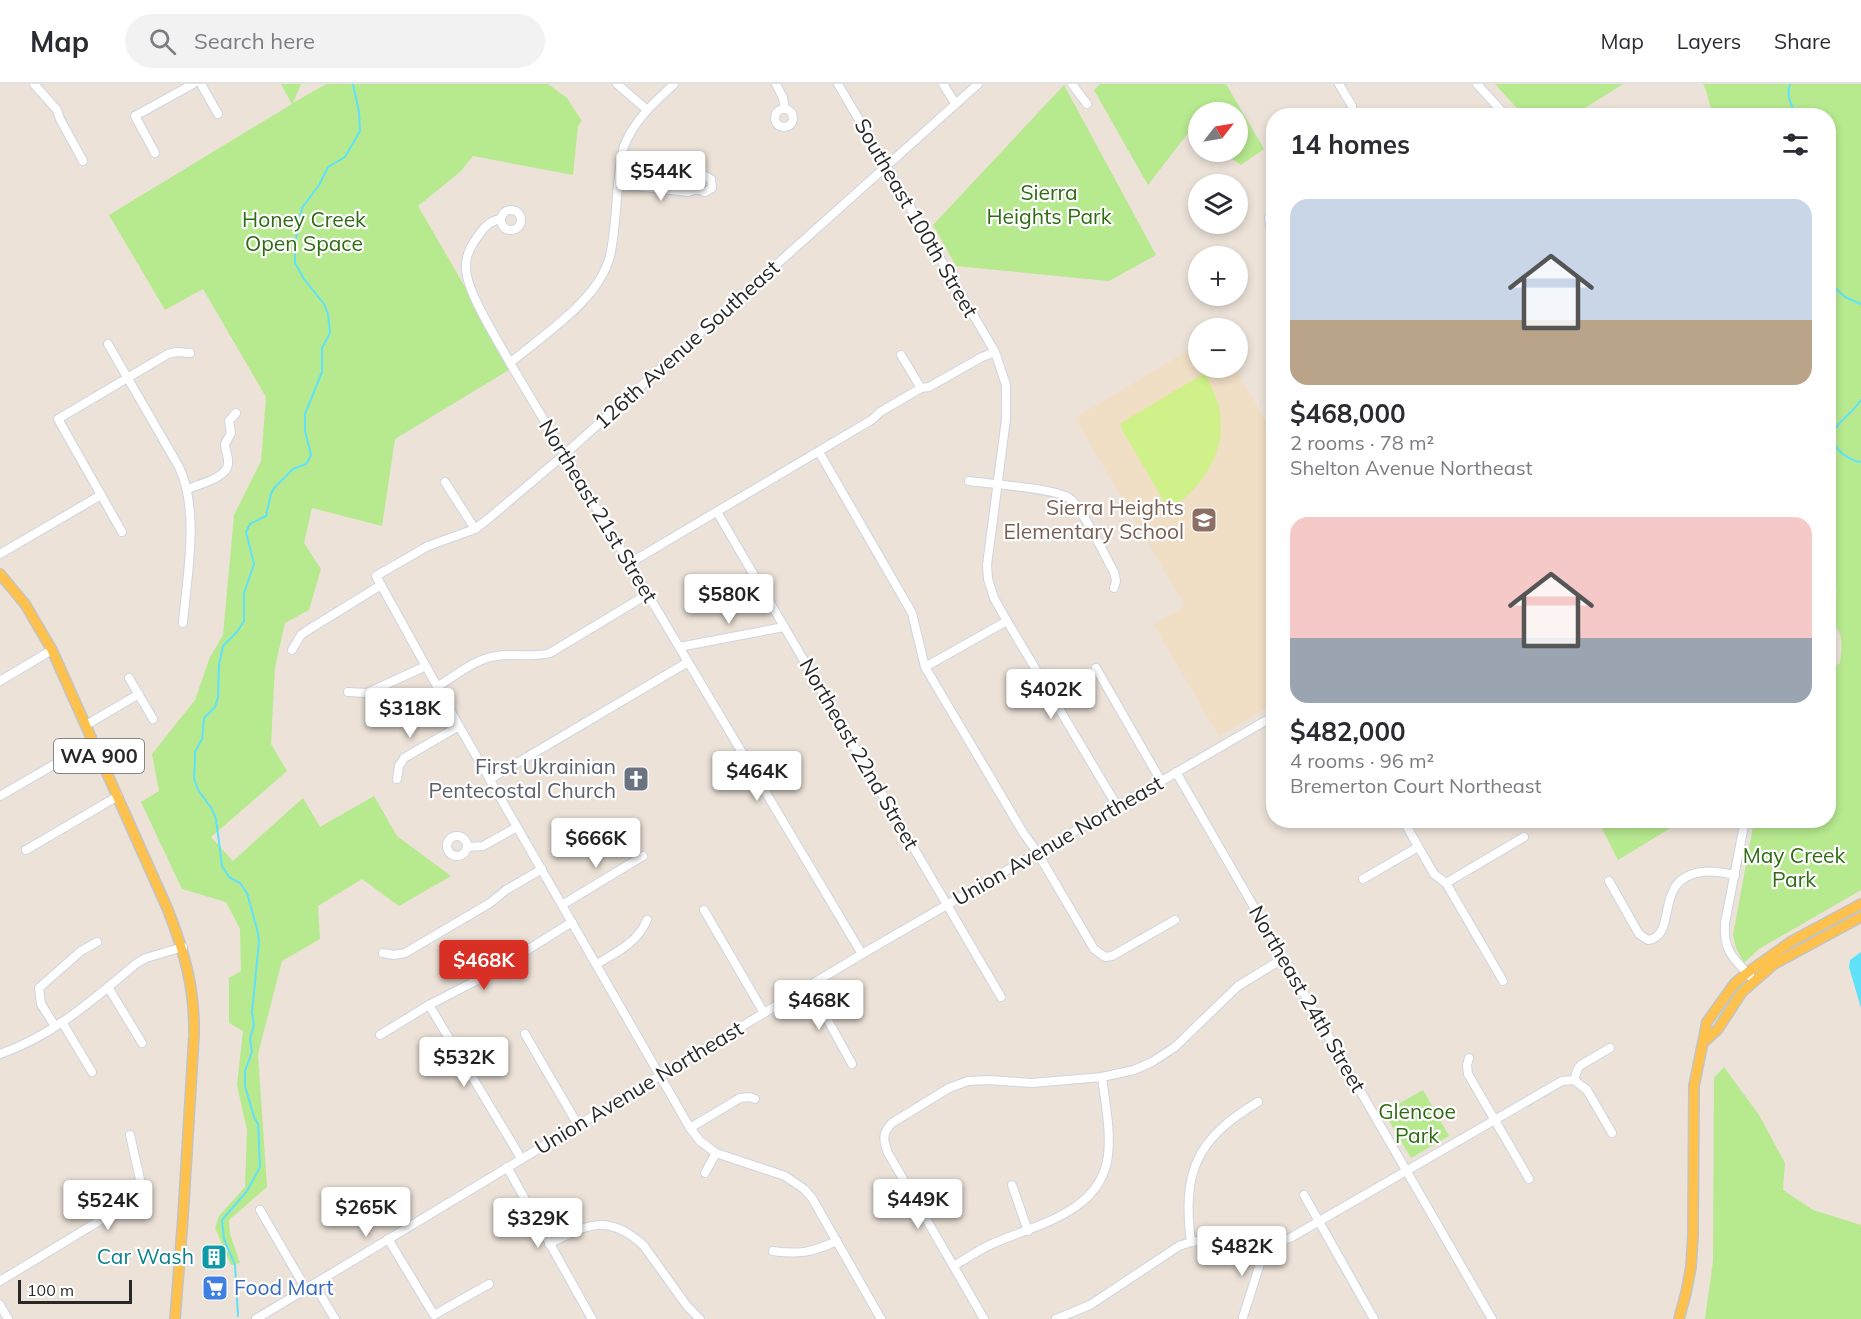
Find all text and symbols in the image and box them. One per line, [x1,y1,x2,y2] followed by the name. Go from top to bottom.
[125,14,545,68] search box
[30,24,89,59] text: Map
[146,25,179,58] icon: search
[194,27,315,55] text: Search here
[1601,28,1644,54] text: Map
[1677,28,1741,54] text: Layers
[1774,28,1831,54] text: Share
[1188,102,1248,162] north arrow
[1188,102,1248,378] map controls
[849,114,984,321] street label: Southeast 100th Street
[1290,128,1410,161] text: 14 homes
[1779,128,1812,161] icon: filters
[619,151,703,202] pin: $544K
[630,158,692,183] text: $544K
[1188,174,1248,234] button: layers
[987,179,1112,229] park label: Sierra Heights Park
[242,206,366,256] park label: Honey Creek Open Space
[1497,238,1605,346] icon: home
[1188,246,1248,306] button: +
[588,254,784,434] street label: 126th Avenue Southeast
[1188,318,1248,378] button: −
[1290,397,1406,430] text: $468,000
[534,414,664,607] street label: Northeast 21st Street
[1290,430,1434,455] text: 2 rooms · 78 m²
[1290,455,1533,480] text: Shelton Avenue Northeast
[1003,494,1184,544] place label: Sierra Heights Elementary School
[1189,505,1219,535] school or university icon: Sierra Heights Elementary School
[1497,556,1605,664] icon: home
[687,574,771,625] pin: $580K
[698,581,760,606] text: $580K
[795,653,925,854] street label: Northeast 22nd Street
[1009,669,1093,720] pin: $402K
[1020,676,1082,701] text: $402K
[368,688,452,739] pin: $318K
[379,695,441,720] text: $318K
[1290,715,1406,748] text: $482,000
[54,739,144,773] road number: WA 900
[1290,748,1434,773] text: 4 rooms · 96 m²
[715,751,799,802] pin: $464K
[429,753,616,803] place label: First Ukrainian Pentecostal Church
[726,758,788,783] text: $464K
[621,764,651,794] church icon: First Ukrainian Pentecostal Church
[948,769,1167,911] street label: Union Avenue Northeast
[1290,773,1542,798] text: Bremerton Court Northeast
[554,818,638,869] pin: $666K
[565,825,627,850] text: $666K
[1743,842,1846,892] park label: May Creek Park
[1244,901,1372,1096] street label: Northeast 24th Street
[442,940,526,991] pin: $468K
[453,947,515,972] text: $468K
[777,980,861,1031] pin: $468K
[788,987,850,1012] text: $468K
[530,1015,747,1160] street label: Union Avenue Northeast
[422,1037,506,1088] pin: $532K
[433,1044,495,1069] text: $532K
[1378,1098,1456,1148] park label: Glencoe Park
[876,1179,960,1230] pin: $449K
[66,1180,150,1231] pin: $524K
[887,1186,949,1211] text: $449K
[77,1187,139,1212] text: $524K
[324,1187,408,1238] pin: $265K
[335,1194,397,1219] text: $265K
[496,1198,580,1249] pin: $329K
[507,1205,569,1230] text: $329K
[1200,1226,1284,1277] pin: $482K
[1211,1233,1273,1258] text: $482K
[199,1242,229,1272] building icon: Car Wash
[97,1243,194,1269] place label: Car Wash
[200,1273,230,1303] supermarket icon: Food Mart
[234,1274,334,1300] place label: Food Mart
[18,1277,132,1304] scale bar
[27,1280,74,1300] text: 100 m

